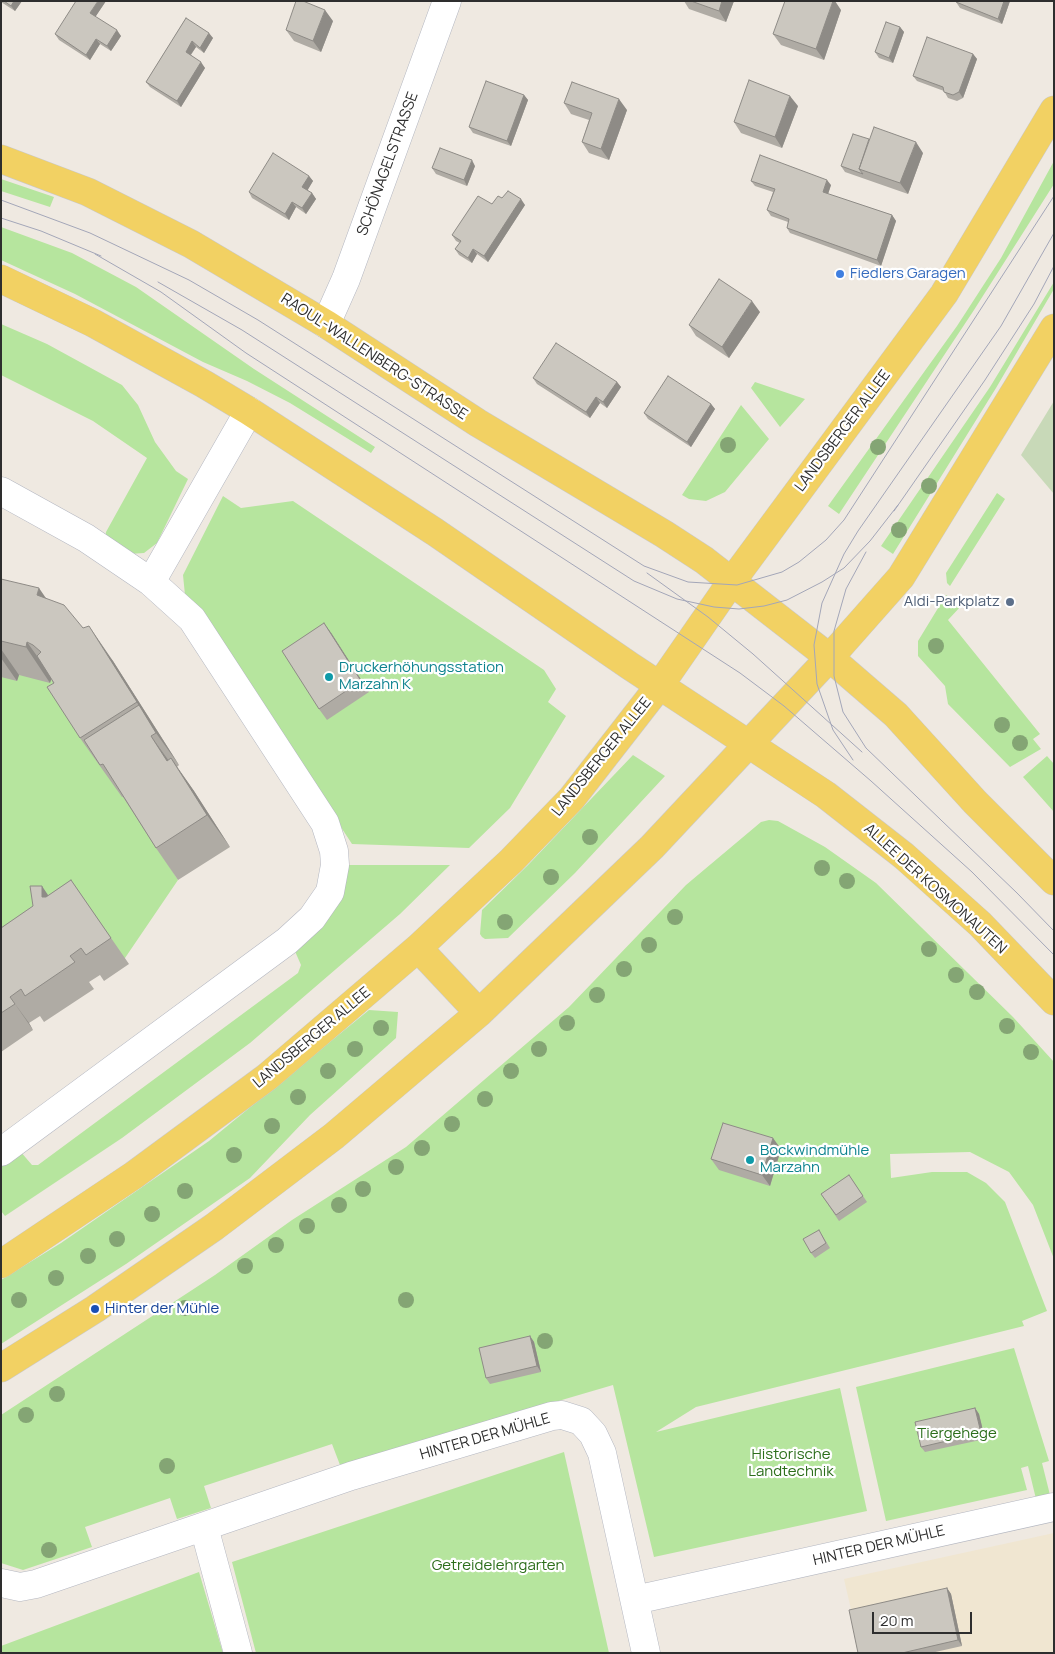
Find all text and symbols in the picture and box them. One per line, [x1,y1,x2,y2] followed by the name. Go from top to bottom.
[354,90,422,238] street label: SCHÖNAGELSTRASSE
[850,265,966,283] place label: Fiedlers Garagen
[834,268,846,280] marker: Fiedlers Garagen
[277,290,471,424] street label: RAOUL-WALLENBERG-STRASSE
[791,367,895,495] street label: LANDSBERGER ALLEE
[904,593,1000,611] place label: Aldi-Parkplatz
[1004,596,1016,608] marker: Aldi-Parkplatz
[339,659,504,694] place label: Druckerhöhungsstation Marzahn K
[323,671,335,683] marker: Druckerhöhungsstation Marzahn K
[549,694,655,820] street label: LANDSBERGER ALLEE
[860,820,1010,958] street label: ALLEE DER KOSMONAUTEN
[250,984,374,1092] street label: LANDSBERGER ALLEE
[760,1142,869,1177] place label: Bockwindmühle Marzahn
[744,1154,756,1166] marker: Bockwindmühle Marzahn
[105,1300,219,1318] place label: Hinter der Mühle
[89,1303,101,1315] marker: Hinter der Mühle
[418,1410,552,1464] street label: HINTER DER MÜHLE
[917,1425,997,1443] park label: Tiergehege
[748,1446,834,1481] park label: Historische Landtechnik
[811,1522,947,1570] street label: HINTER DER MÜHLE
[432,1557,564,1575] park label: Getreidelehrgarten
[875,1602,975,1634] scale bar
[880,1610,913,1631] text: 20 m

